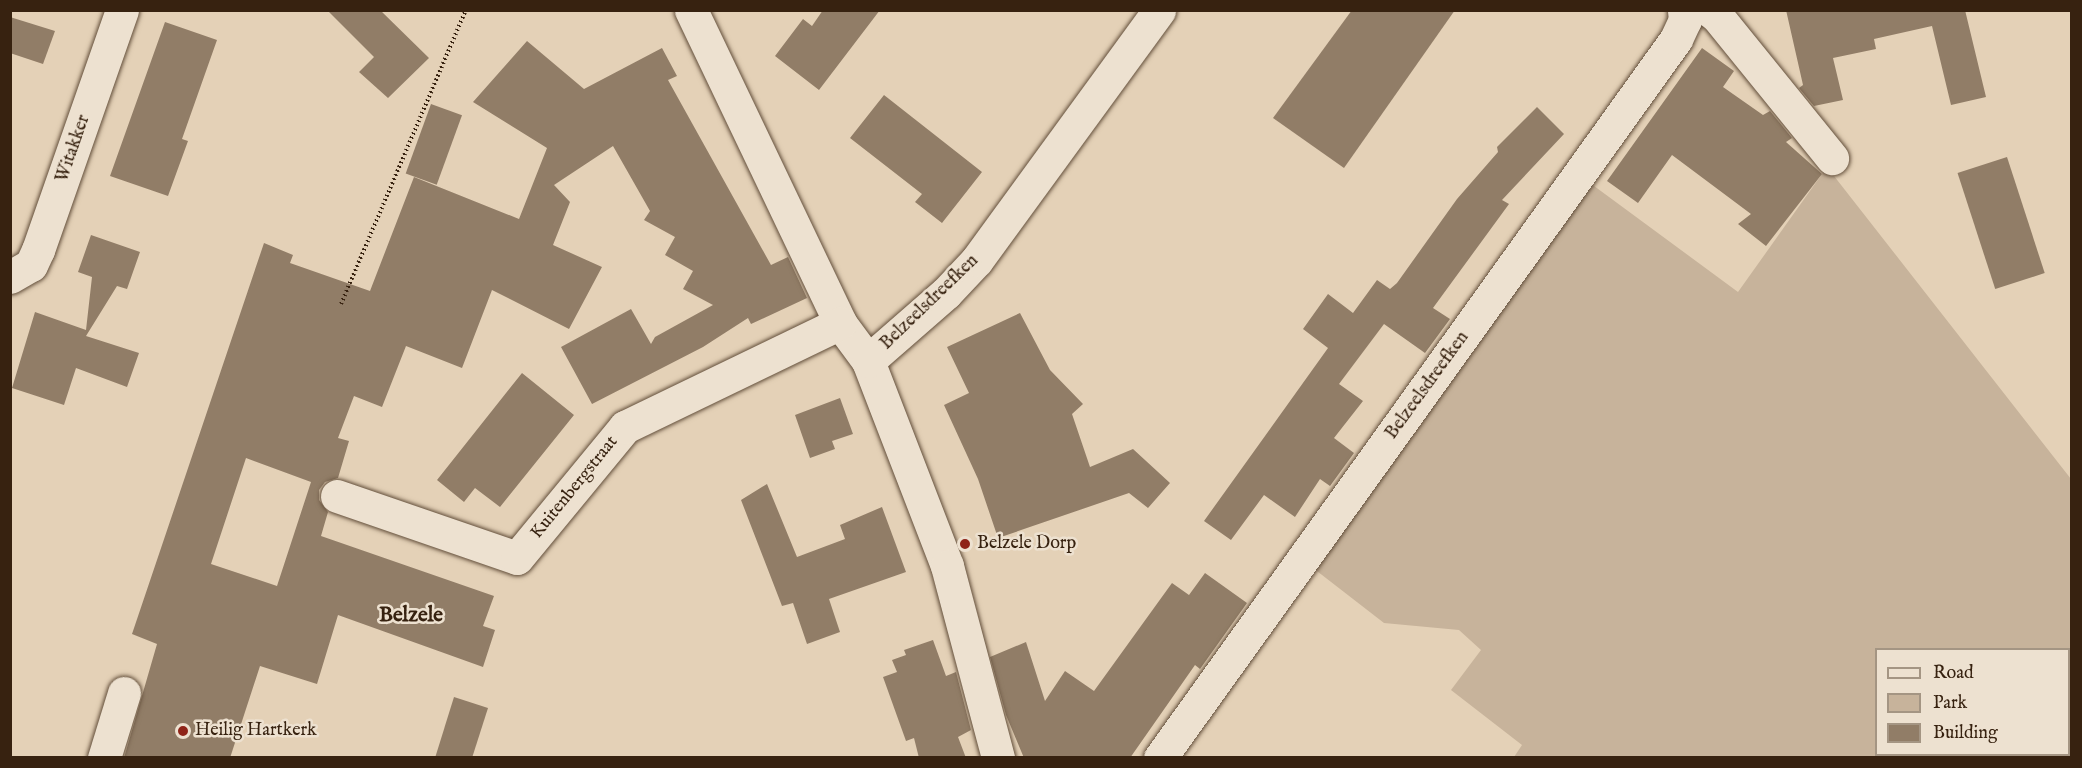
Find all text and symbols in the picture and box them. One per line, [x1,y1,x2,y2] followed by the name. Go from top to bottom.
[52,112,96,186] street label: Witakker
[877,251,983,355] street label: Belzeelsdreefken
[1382,328,1474,444] street label: Belzeelsdreefken
[527,432,623,544] street label: Kuitenbergstraat
[977,533,1076,555] place label: Belzele Dorp
[958,537,972,551] marker: Belzele Dorp
[379,603,443,629] district label: Belzele
[1875,648,2070,756] legend
[1933,662,1974,685] text: Road
[1933,692,1967,715] text: Park
[195,720,317,742] place label: Heilig Hartkerk
[1933,722,1998,745] text: Building
[176,724,190,738] marker: Heilig Hartkerk

